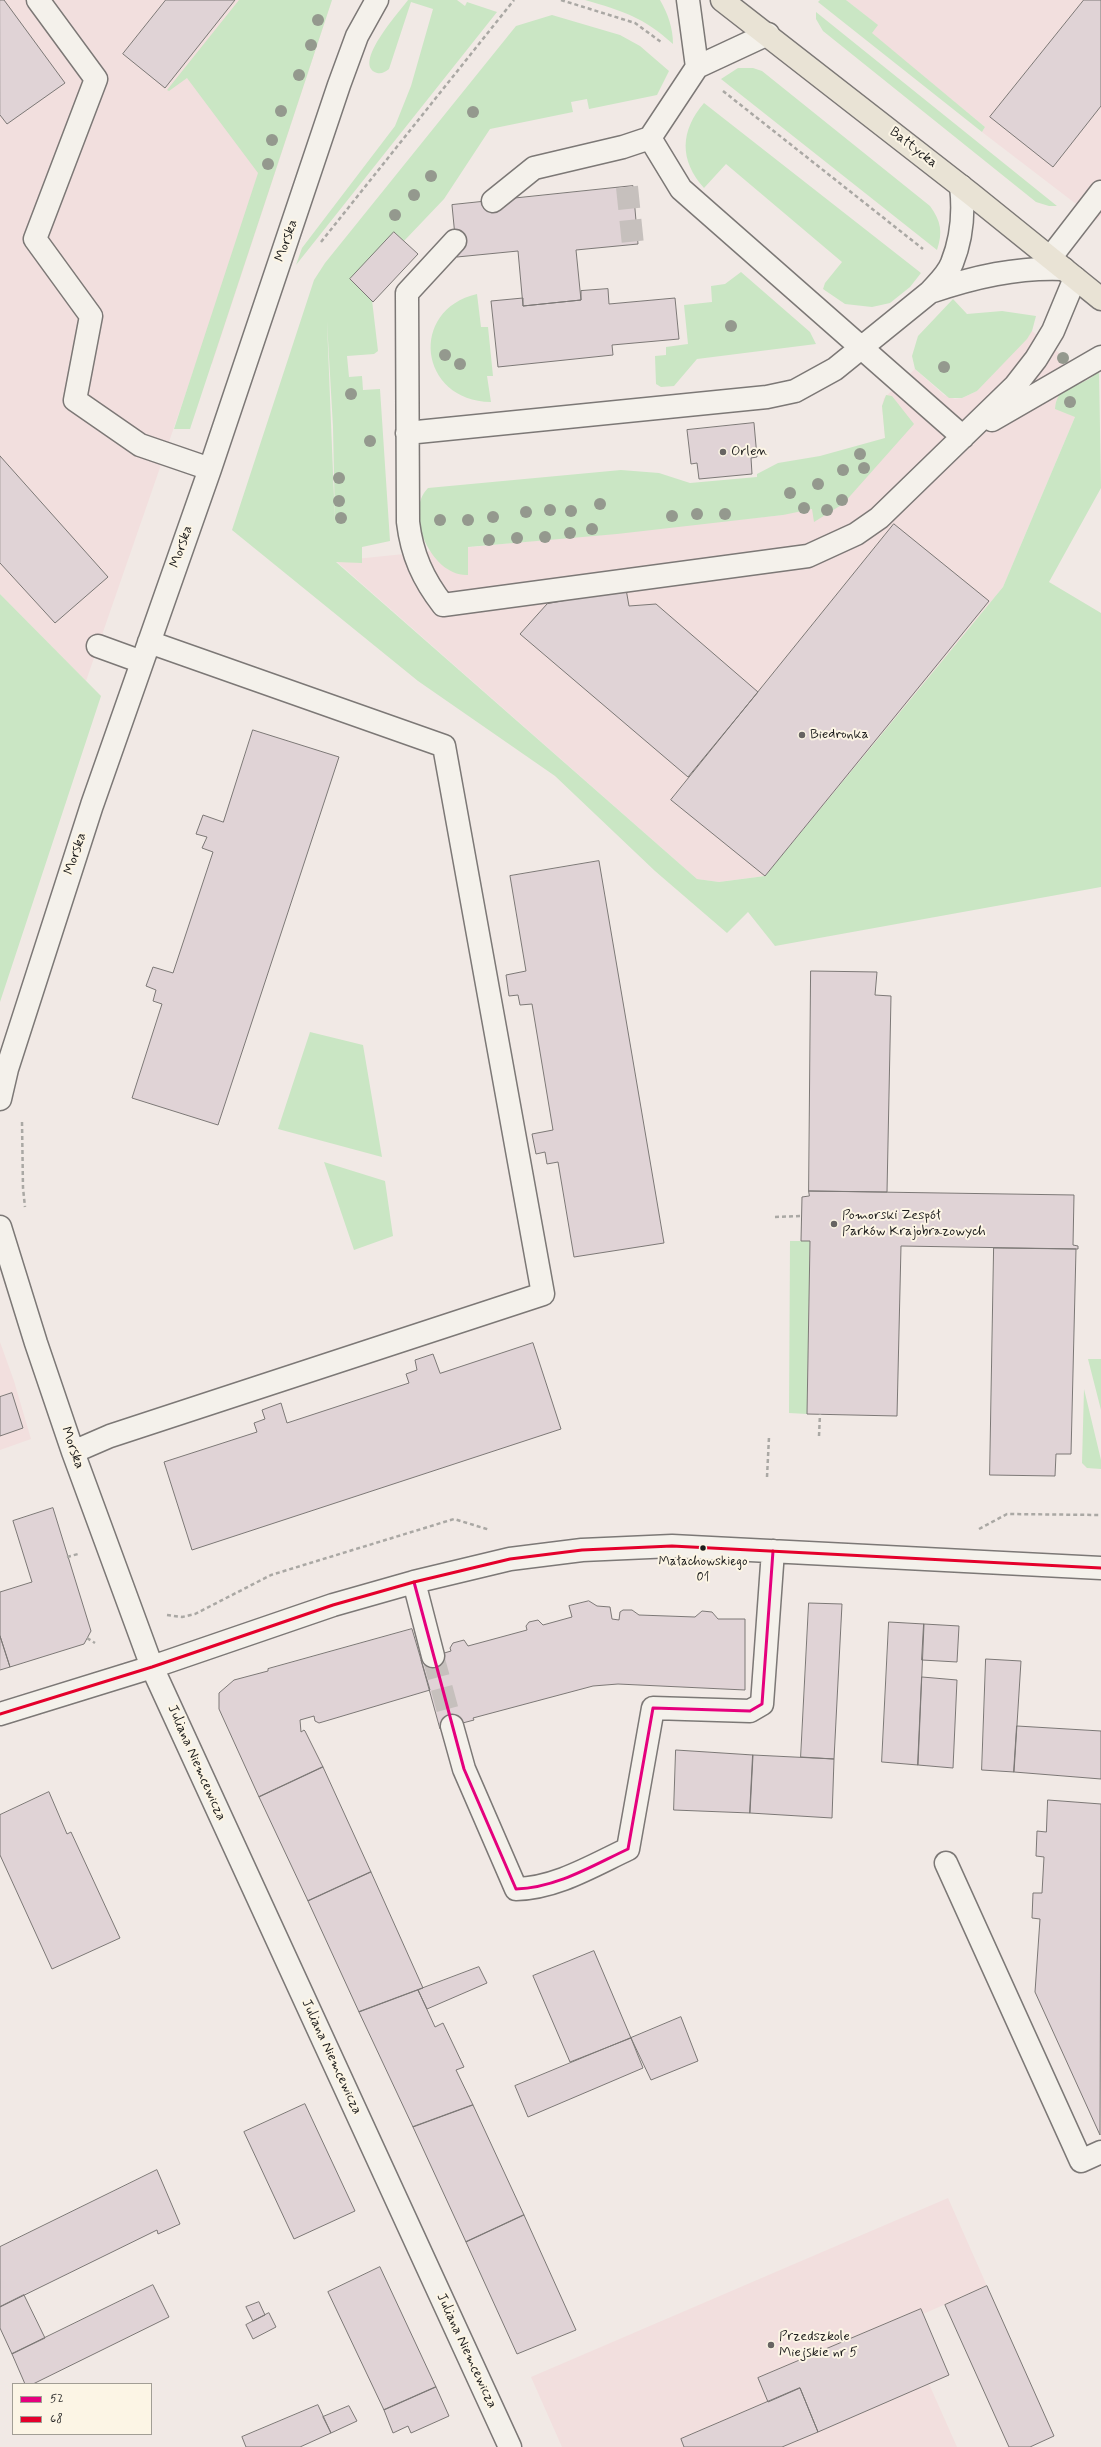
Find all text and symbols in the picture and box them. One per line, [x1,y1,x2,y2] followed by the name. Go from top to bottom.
[886,124,940,172] street label: Bałtycka
[272,218,302,264] street label: Morska
[731,444,767,460] place label: Orlen
[718,447,728,457] marker: Orlen
[167,524,197,570] street label: Morska
[810,727,869,743] place label: Biedronka
[797,730,807,740] marker: Biedronka
[61,831,91,877] street label: Morska
[842,1208,986,1240] place label: Pomorski Zespół Parków Krajobrazowych
[829,1219,839,1229] marker: Pomorski Zespół Parków Krajobrazowych
[57,1425,87,1471] street label: Morska
[698,1543,708,1553] marker: Małachowskiego 01
[658,1554,748,1585] place label: Małachowskiego 01
[163,1702,229,1824] street label: Juliana Niemcewicza
[297,1997,365,2117] street label: Juliana Niemcewicza
[432,2291,500,2411] street label: Juliana Niemcewicza
[779,2329,858,2362] place label: Przedszkole Miejskie nr 5
[766,2340,776,2350] marker: Przedszkole Miejskie nr 5
[12,2383,152,2435] legend
[50,2391,64,2407] text: 52
[50,2411,63,2427] text: 68

